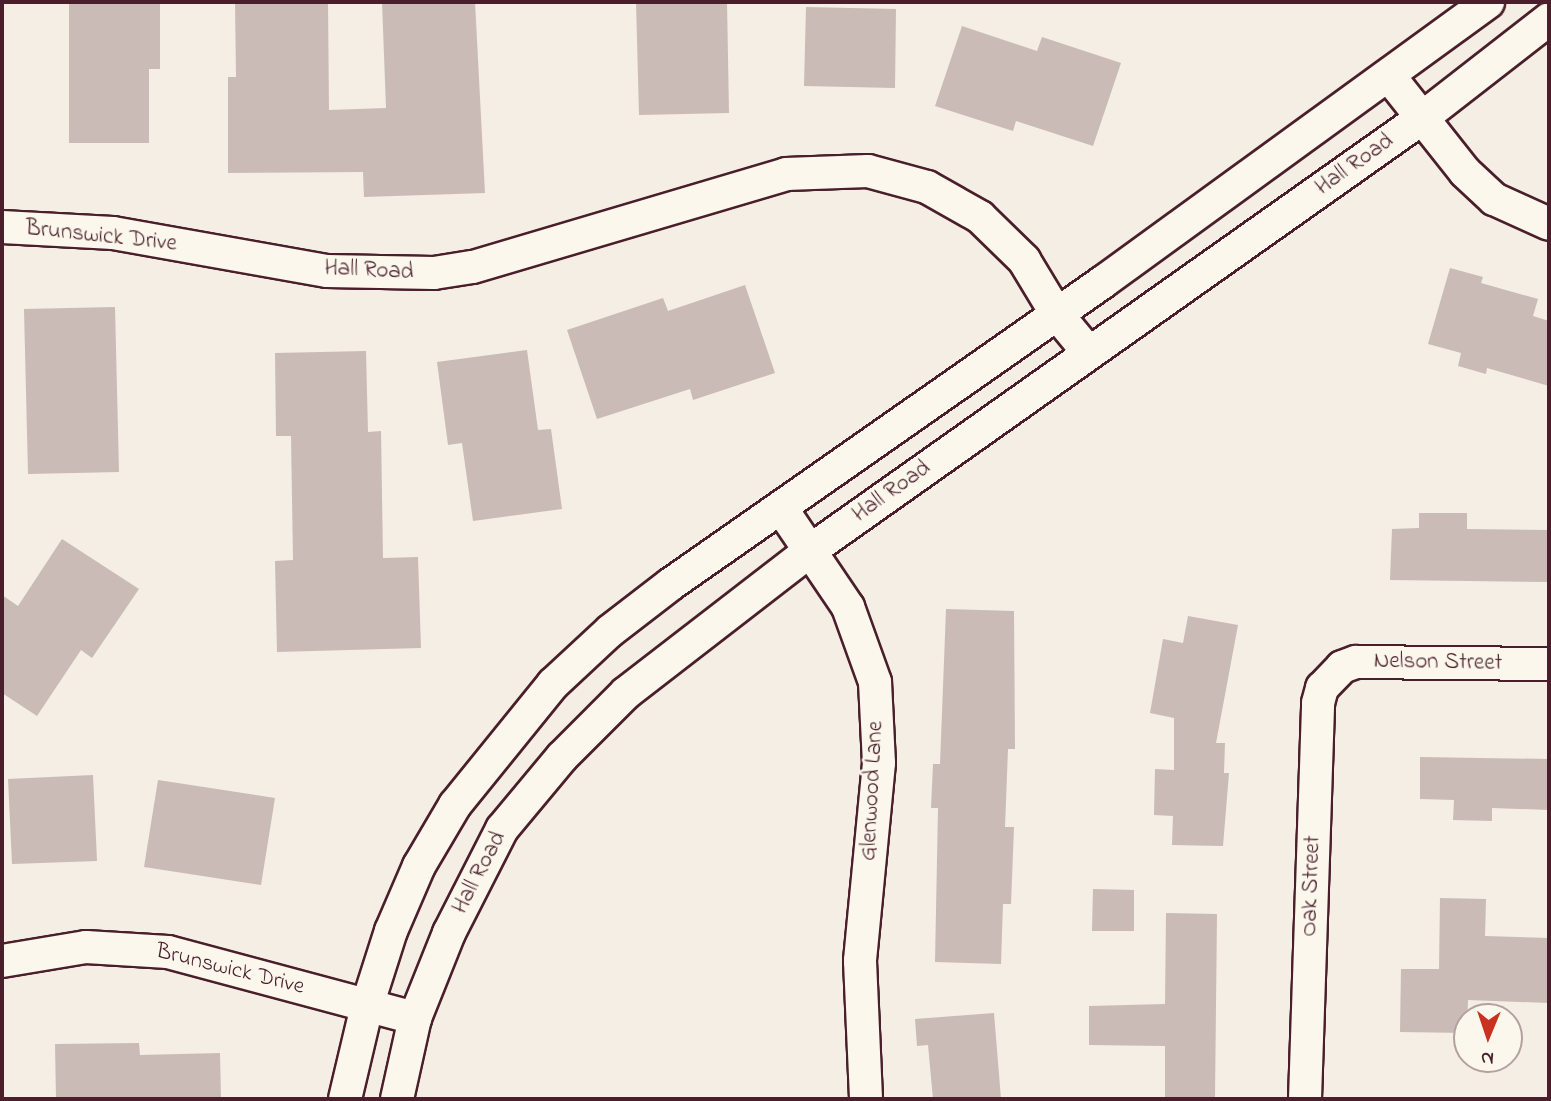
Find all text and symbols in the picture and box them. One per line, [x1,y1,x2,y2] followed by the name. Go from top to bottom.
[1311,128,1399,202] street label: Hall Road
[24,215,178,259] street label: Brunswick Drive
[324,255,414,287] street label: Hall Road
[848,455,936,529] street label: Hall Road
[1374,648,1502,678] street label: Nelson Street
[856,720,890,862] street label: Glenwood Lane
[447,827,513,919] street label: Hall Road
[1296,835,1328,937] street label: Oak Street
[153,938,307,1002] street label: Brunswick Drive
[1453,1003,1523,1073] north arrow
[1480,1044,1494,1071] text: N

